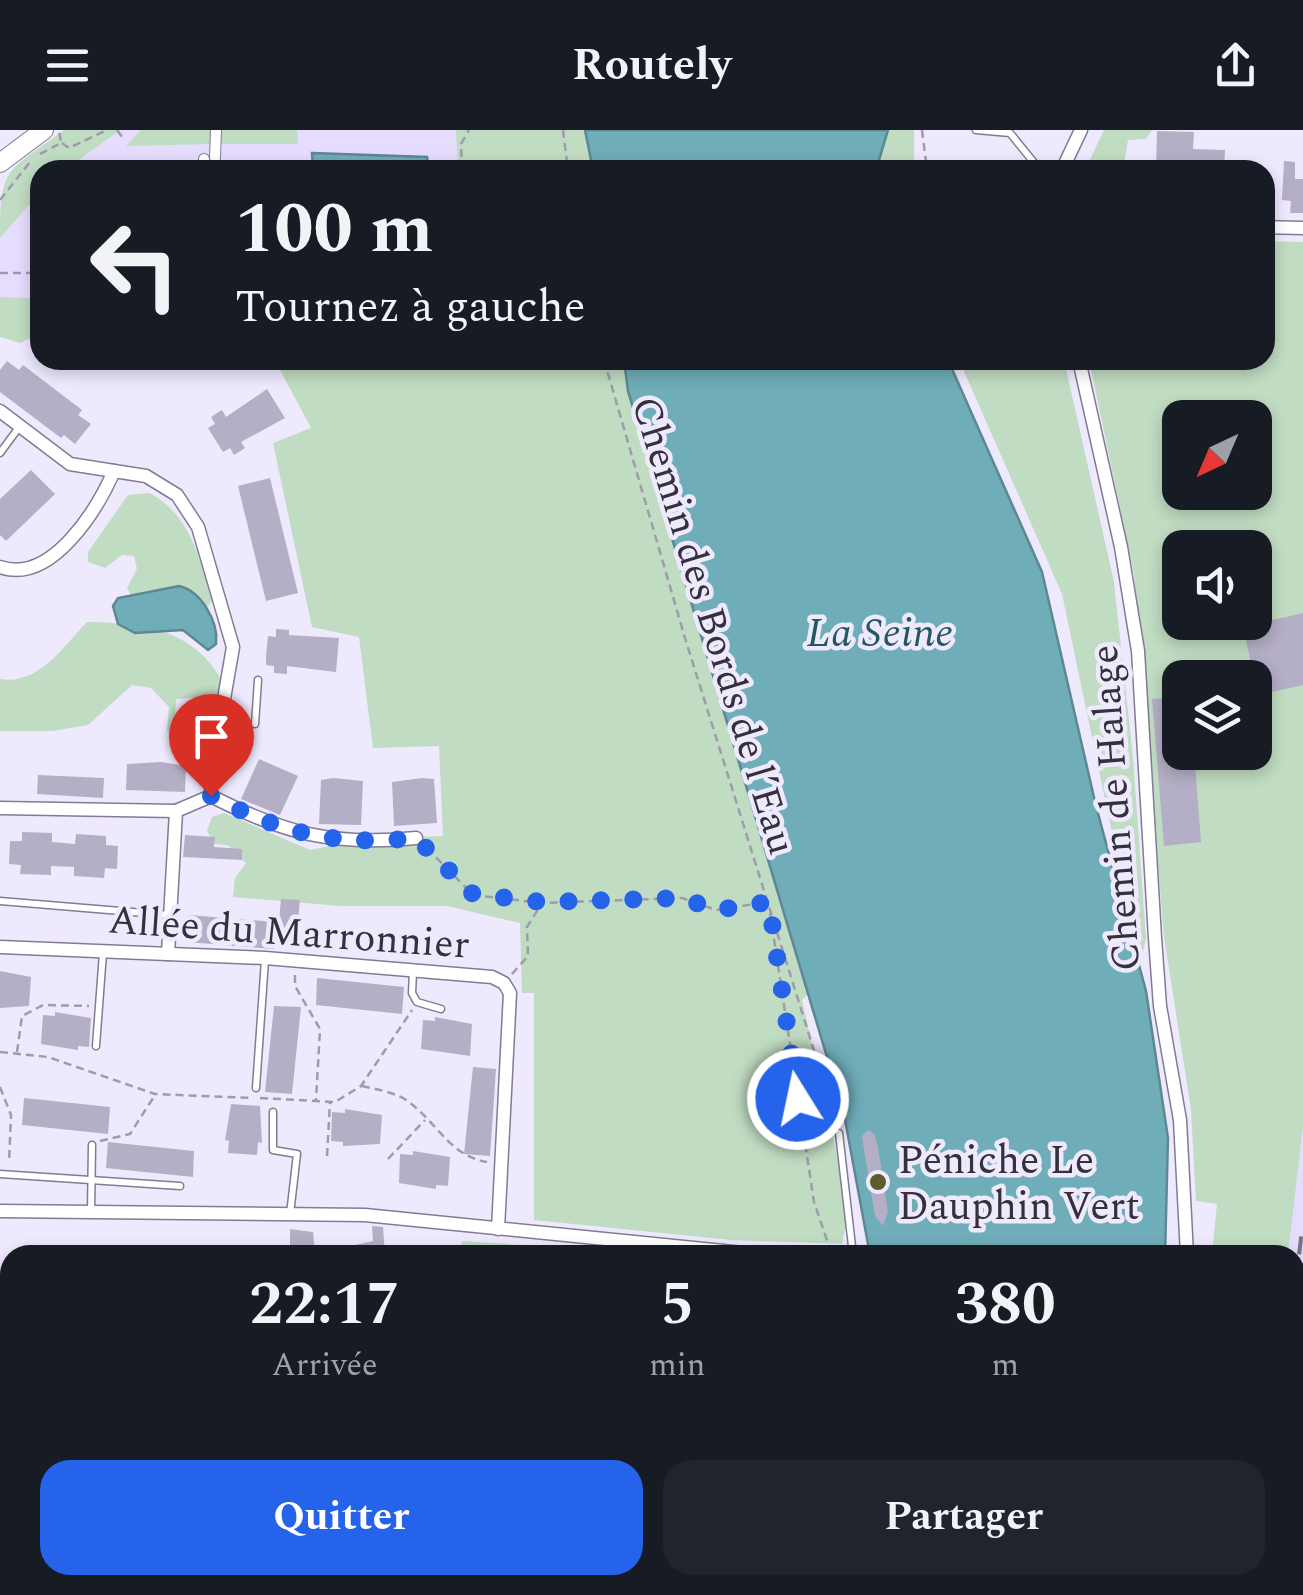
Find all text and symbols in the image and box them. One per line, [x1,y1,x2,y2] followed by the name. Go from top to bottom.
[572,31,731,100] text: Routely
[40,38,95,93] icon: menu
[1208,38,1263,93] icon: share
[235,177,433,283] text: 100 m
[70,200,200,330] icon: left
[235,273,586,342] text: Tournez à gauche
[614,389,811,862] street label: Chemin des Bords de l’Eau
[1162,400,1272,510] north arrow
[1162,400,1272,770] map controls
[1162,530,1272,640] button: sound
[807,602,953,665] water label: La Seine
[1075,643,1158,973] street label: Chemin de Halage
[1162,660,1272,770] button: layers
[169,694,254,797] pin
[184,709,239,764] icon: arrive
[106,890,472,977] street label: Allée du Marronnier
[746,1047,850,1151] position arrow
[898,1131,1140,1238] place label: Péniche Le Dauphin Vert
[867,1171,889,1193] marker: Péniche Le Dauphin Vert
[249,1259,400,1351] text: 22:17
[661,1259,694,1351] text: 5
[955,1259,1056,1351] text: 380
[272,1341,378,1390] text: Arrivée
[649,1341,705,1390] text: min
[991,1341,1019,1390] text: m
[40,1460,643,1575] button: Quitter
[663,1460,1265,1575] button: Partager

